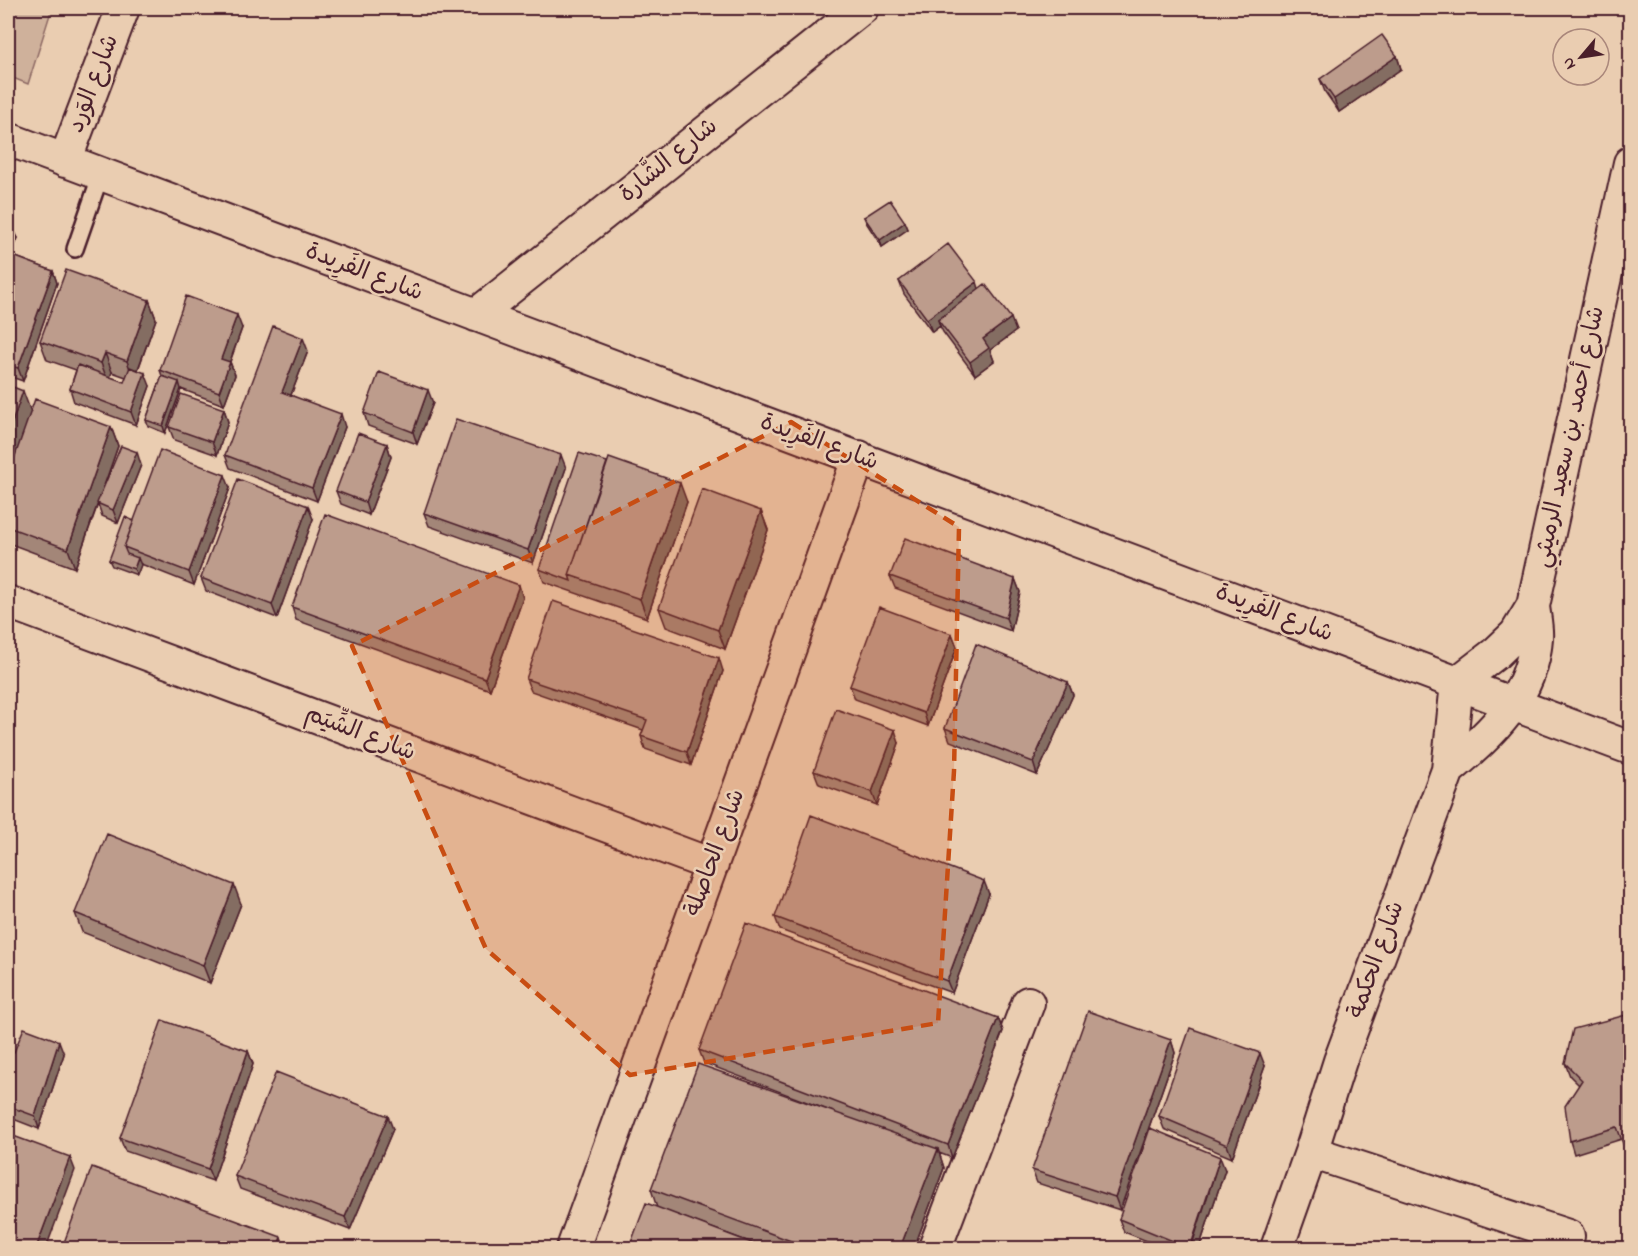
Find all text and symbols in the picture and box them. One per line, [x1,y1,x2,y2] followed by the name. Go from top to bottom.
[1551,27,1611,87] north arrow
[59,30,129,138] street label: شارع الوَرد
[1556,53,1583,74] text: N
[610,108,726,212] street label: شارع الشَّارة
[300,235,428,311] street label: شارع الفَرِيدة
[1525,303,1616,571] street label: شارع أحمد بن سعيد الرميثي
[755,405,883,481] street label: شارع الفَرِيدة
[1210,576,1338,652] street label: شارع الفَرِيدة
[300,694,422,771] street label: شارع الشِّيَم
[677,784,755,922] street label: شارع الحاصلة
[1340,896,1414,1024] street label: شارع الحكمة

